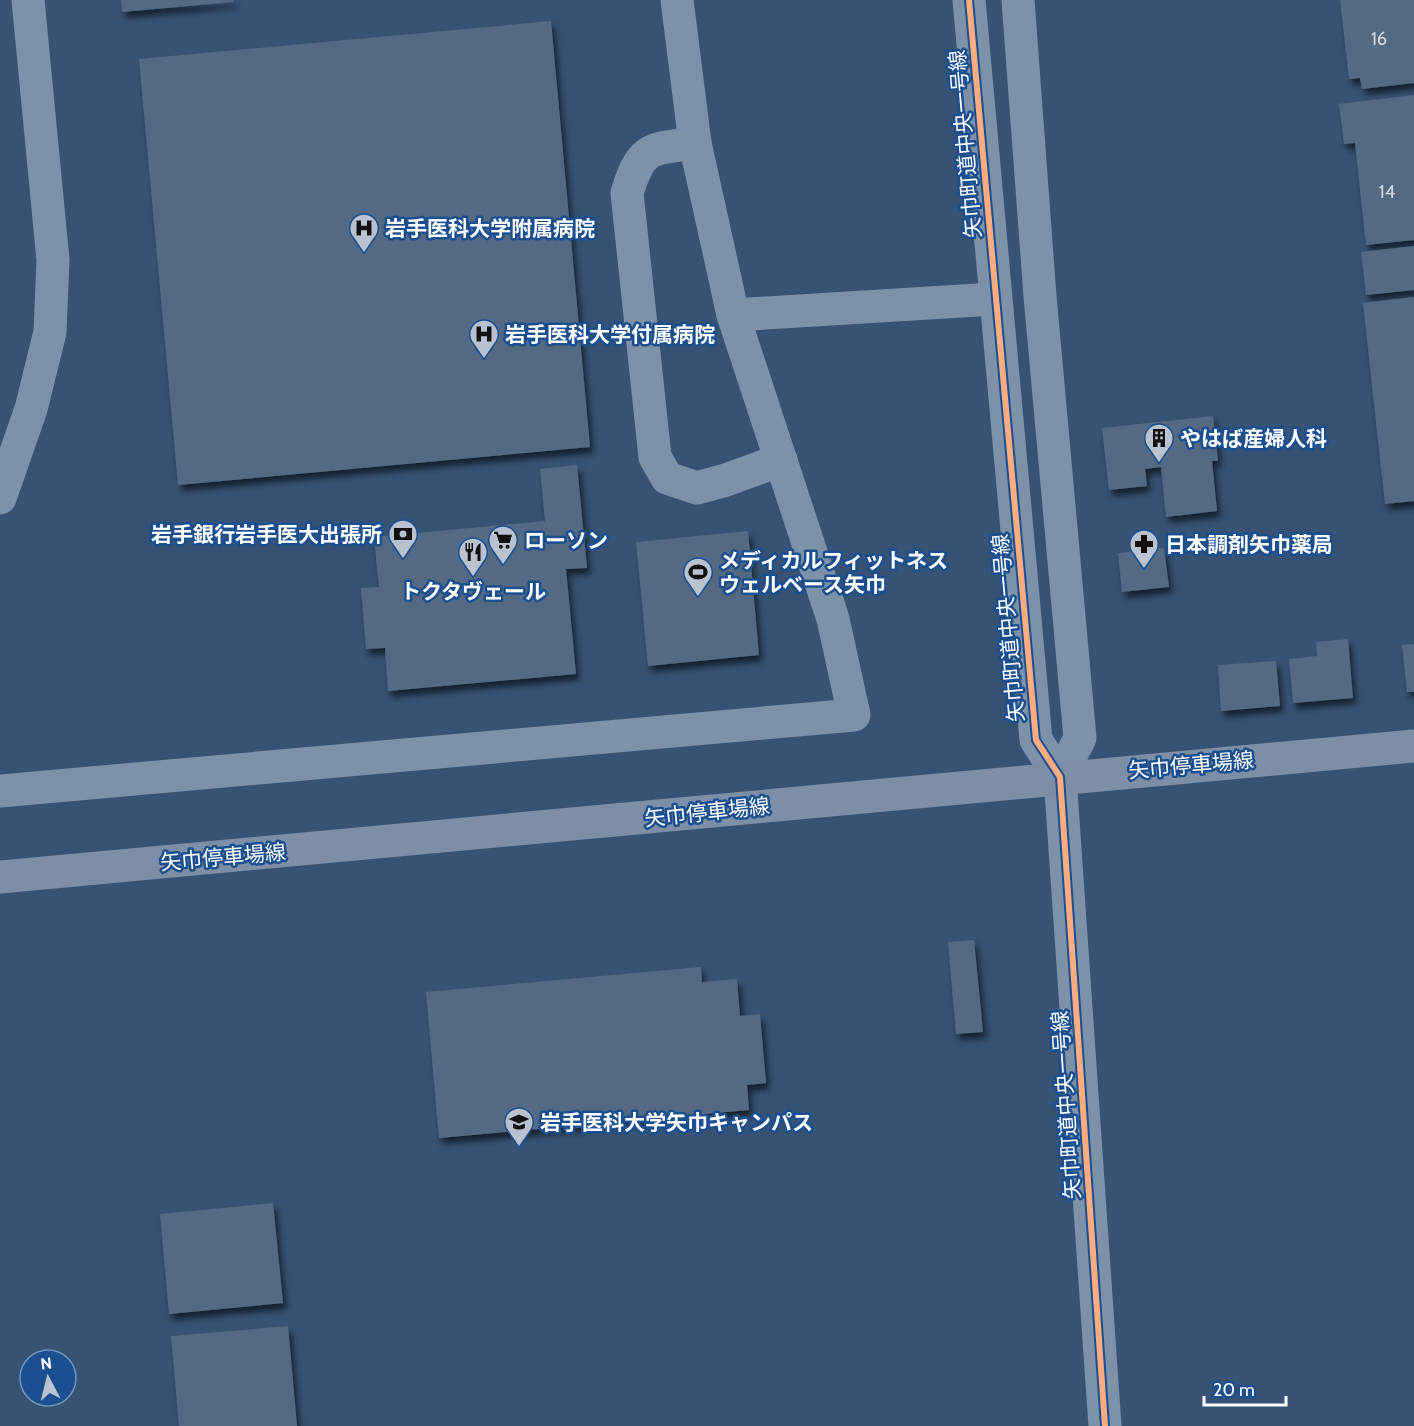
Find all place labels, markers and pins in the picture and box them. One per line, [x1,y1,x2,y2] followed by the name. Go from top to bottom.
[348,212,380,254] hospital icon: 岩手医科大学附属病院
[385,216,595,241] place label: 岩手医科大学附属病院
[468,318,500,360] hospital icon: 岩手医科大学付属病院
[505,322,715,347] place label: 岩手医科大学付属病院
[1143,422,1175,464] building icon: やはば産婦人科
[1180,426,1327,451] place label: やはば産婦人科
[387,518,419,560] bank icon: 岩手銀行岩手医大出張所
[151,522,382,547] place label: 岩手銀行岩手医大出張所
[487,524,519,566] supermarket icon: ローソン
[524,528,608,553] place label: ローソン
[1128,528,1160,570] pharmacy icon: 日本調剤矢巾薬局
[1165,532,1333,557] place label: 日本調剤矢巾薬局
[457,536,489,578] restaurant icon: トクタヴェール
[719,548,948,597] place label: メディカルフィットネス ウェルベース矢巾
[682,556,714,598] sports icon: メディカルフィットネス ウェルベース矢巾
[400,579,546,604] place label: トクタヴェール
[503,1106,535,1148] school or university icon: 岩手医科大学矢巾キャンパス
[540,1110,813,1135] place label: 岩手医科大学矢巾キャンパス

